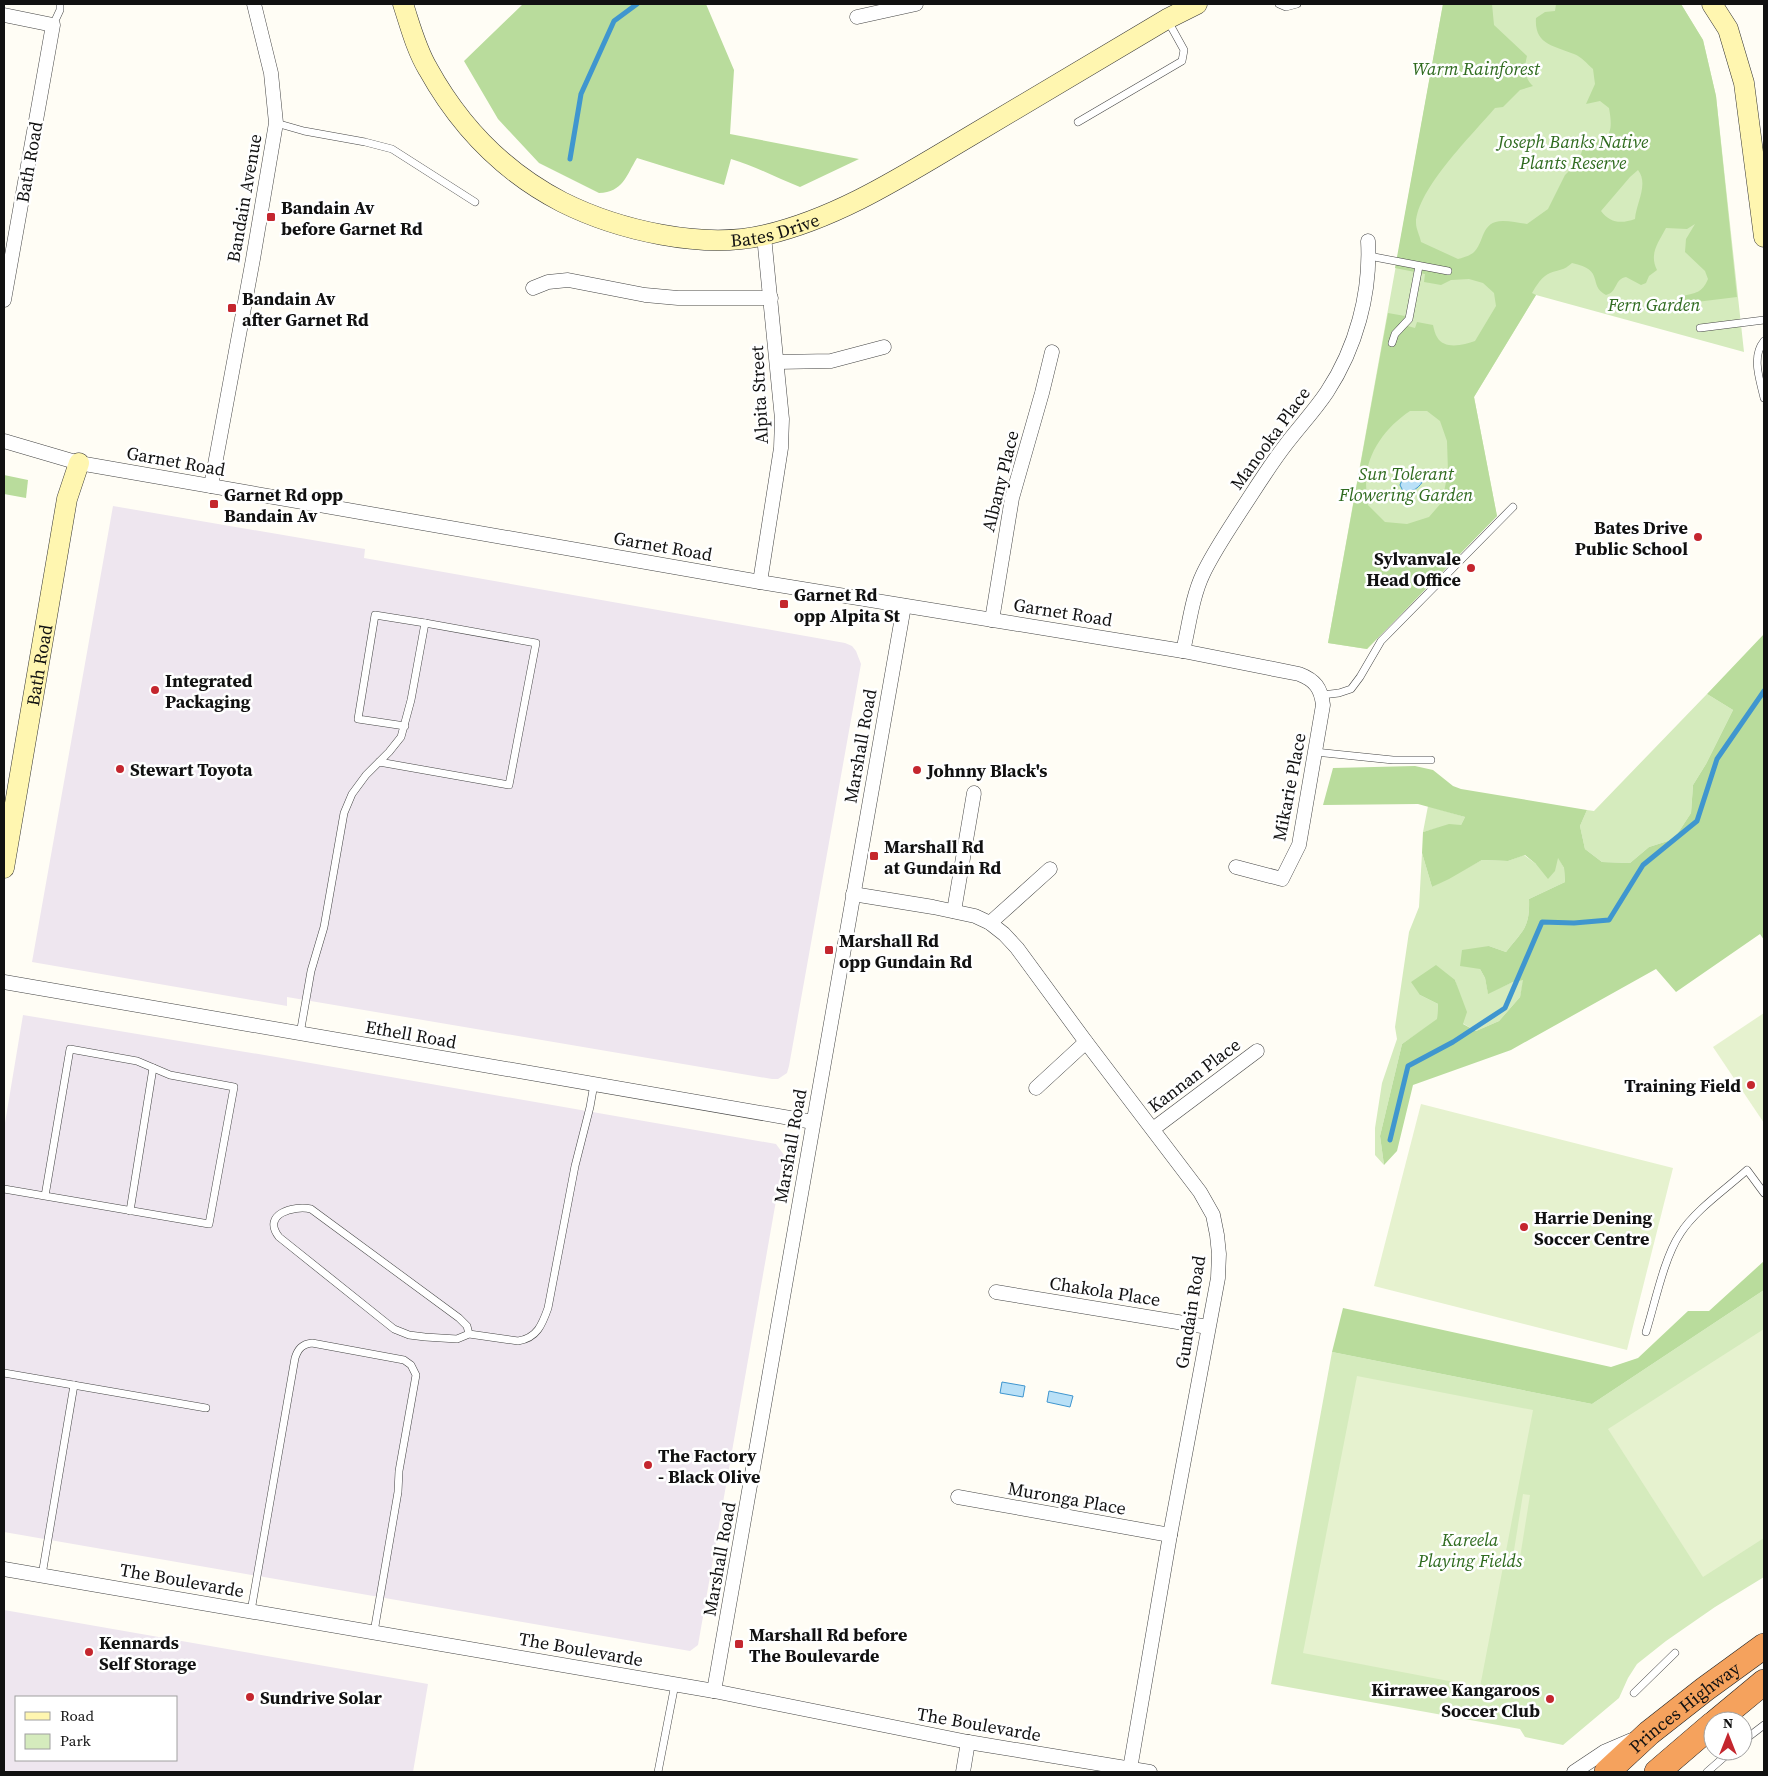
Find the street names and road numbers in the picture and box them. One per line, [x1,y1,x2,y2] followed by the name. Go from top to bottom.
[10,119,48,205] street label: Bath Road
[220,132,268,264] street label: Bandain Avenue
[729,206,823,252] street label: Bates Drive
[744,345,774,445] street label: Alpita Street
[1224,381,1316,495] street label: Manooka Place
[975,428,1025,534] street label: Albany Place
[125,440,227,482] street label: Garnet Road
[612,525,714,567] street label: Garnet Road
[1012,592,1114,632] street label: Garnet Road
[19,622,58,708] street label: Bath Road
[838,687,882,805] street label: Marshall Road
[1266,731,1312,843] street label: Mikarie Place
[363,1014,459,1054] street label: Ethell Road
[1143,1032,1245,1118] street label: Kannan Place
[768,1087,812,1205] street label: Marshall Road
[1169,1254,1211,1370] street label: Gundain Road
[1048,1270,1162,1312] street label: Chakola Place
[1006,1475,1128,1521] street label: Muronga Place
[697,1500,741,1618] street label: Marshall Road
[118,1557,246,1603] street label: The Boulevarde
[517,1626,645,1672] street label: The Boulevarde
[1623,1655,1745,1758] street label: Princes Highway
[915,1701,1043,1747] street label: The Boulevarde

